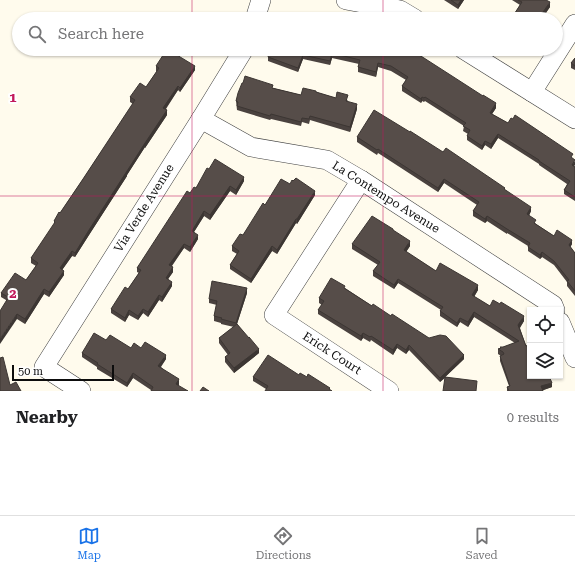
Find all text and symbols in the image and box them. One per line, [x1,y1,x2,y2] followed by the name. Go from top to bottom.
[12,12,563,56] search box
[26,23,48,45] icon: search
[58,25,144,43] text: Search here
[9,90,17,105] text: 1
[330,158,443,236] street label: La Contempo Avenue
[111,161,177,255] street label: Via Verde Avenue
[9,286,17,301] text: 2
[527,307,563,379] map controls
[527,307,563,343] button: locate
[300,329,364,377] street label: Erick Court
[527,343,563,379] button: layers
[12,363,114,382] scale bar
[18,365,43,378] text: 50 m
[16,407,78,427] text: Nearby
[507,410,559,425] text: 0 results
[77,525,101,562] tab: Map
[256,525,311,562] tab: Directions
[466,525,498,562] tab: Saved

